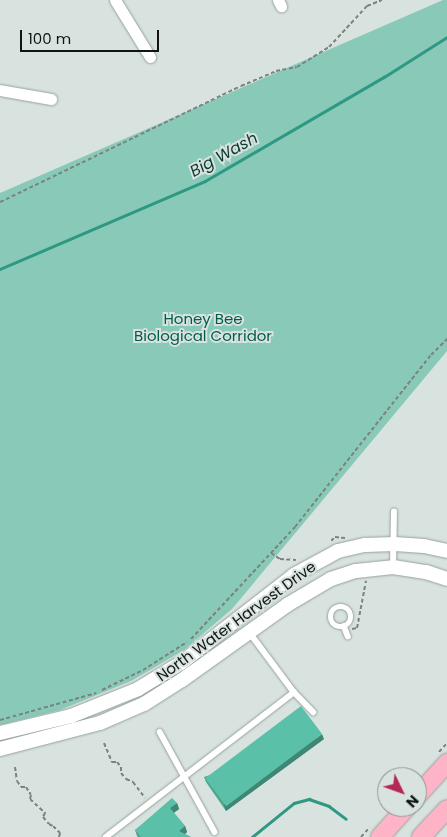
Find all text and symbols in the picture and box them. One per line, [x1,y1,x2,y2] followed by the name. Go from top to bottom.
[22,20,161,52] scale bar
[28,28,71,49] text: 100 m
[187,129,261,181] water label: Big Wash
[134,309,272,344] park label: Honey Bee Biological Corridor
[153,557,319,685] street label: North Water Harvest Drive
[377,767,427,817] north arrow
[401,791,423,812] text: N

